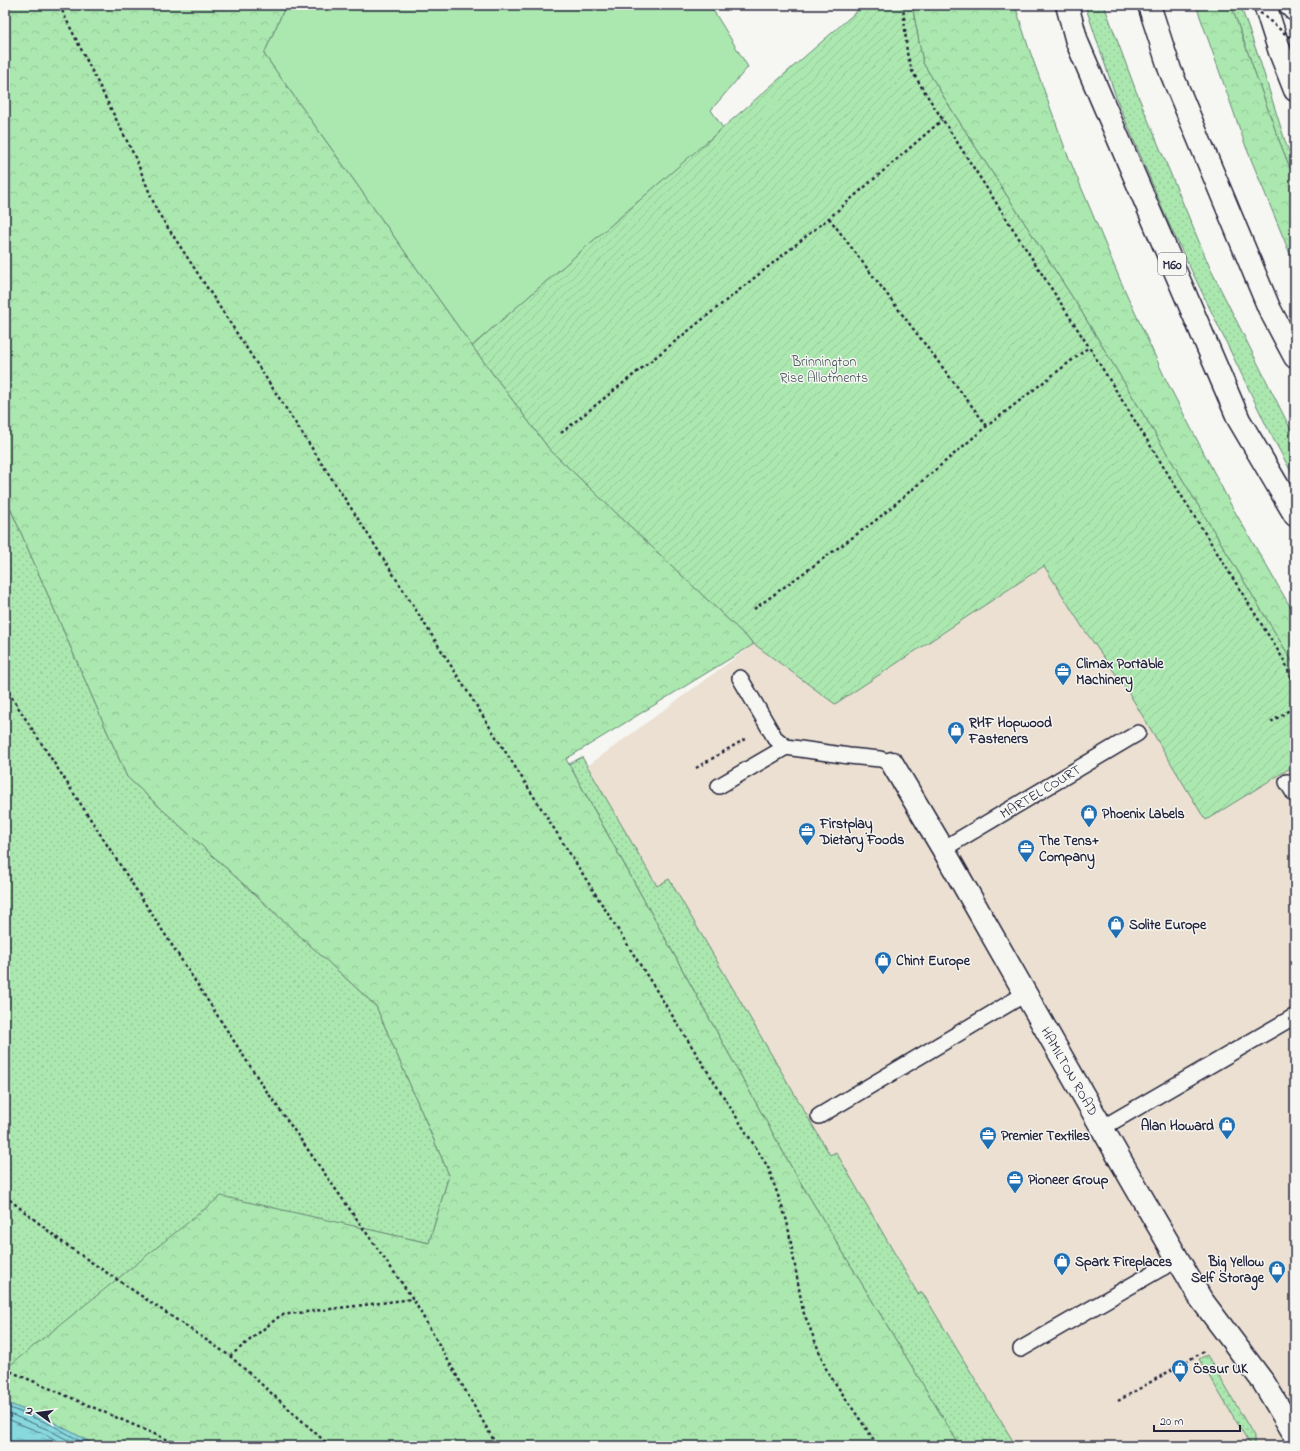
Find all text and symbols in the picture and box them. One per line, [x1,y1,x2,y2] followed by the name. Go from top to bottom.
[1158,253,1186,275] road number: M60
[780,352,868,389] park label: Brinnington Rise Allotments
[1076,654,1164,693] place label: Climax Portable Machinery
[1053,661,1073,686] office icon: Climax Portable Machinery
[968,713,1052,750] place label: RHF Hopwood Fasteners
[946,720,966,745] shop icon: RHF Hopwood Fasteners
[996,760,1085,825] street label: MARTEL COURT
[1079,803,1099,828] shop icon: Phoenix Labels
[1102,804,1185,825] place label: Phoenix Labels
[819,814,904,853] place label: Firstplay Dietary Foods
[797,821,817,846] office icon: Firstplay Dietary Foods
[1039,831,1100,870] place label: The Tens+ Company
[1016,838,1036,863] office icon: The Tens+ Company
[1106,914,1126,939] shop icon: Solite Europe
[1129,915,1207,936] place label: Solite Europe
[873,950,893,975] shop icon: Chint Europe
[896,951,971,972] place label: Chint Europe
[1035,1023,1103,1120] street label: HAMILTON ROAD
[1217,1115,1237,1140] shop icon: Alan Howard
[1141,1116,1214,1137] place label: Alan Howard
[978,1125,998,1150] office icon: Premier Textiles
[1001,1126,1090,1147] place label: Premier Textiles
[1005,1169,1025,1194] office icon: Pioneer Group
[1028,1170,1109,1191] place label: Pioneer Group
[1052,1251,1072,1276] shop icon: Spark Fireplaces
[1075,1252,1172,1273] place label: Spark Fireplaces
[1191,1252,1265,1291] place label: Big Yellow Self Storage
[1267,1259,1287,1284] shop icon: Big Yellow Self Storage
[1170,1358,1190,1383] shop icon: Össur UK
[1193,1359,1249,1380] place label: Össur UK
[18,1393,58,1433] north arrow
[21,1405,38,1416] text: N
[1154,1407,1240,1433] scale bar
[1160,1413,1183,1431] text: 20 m

